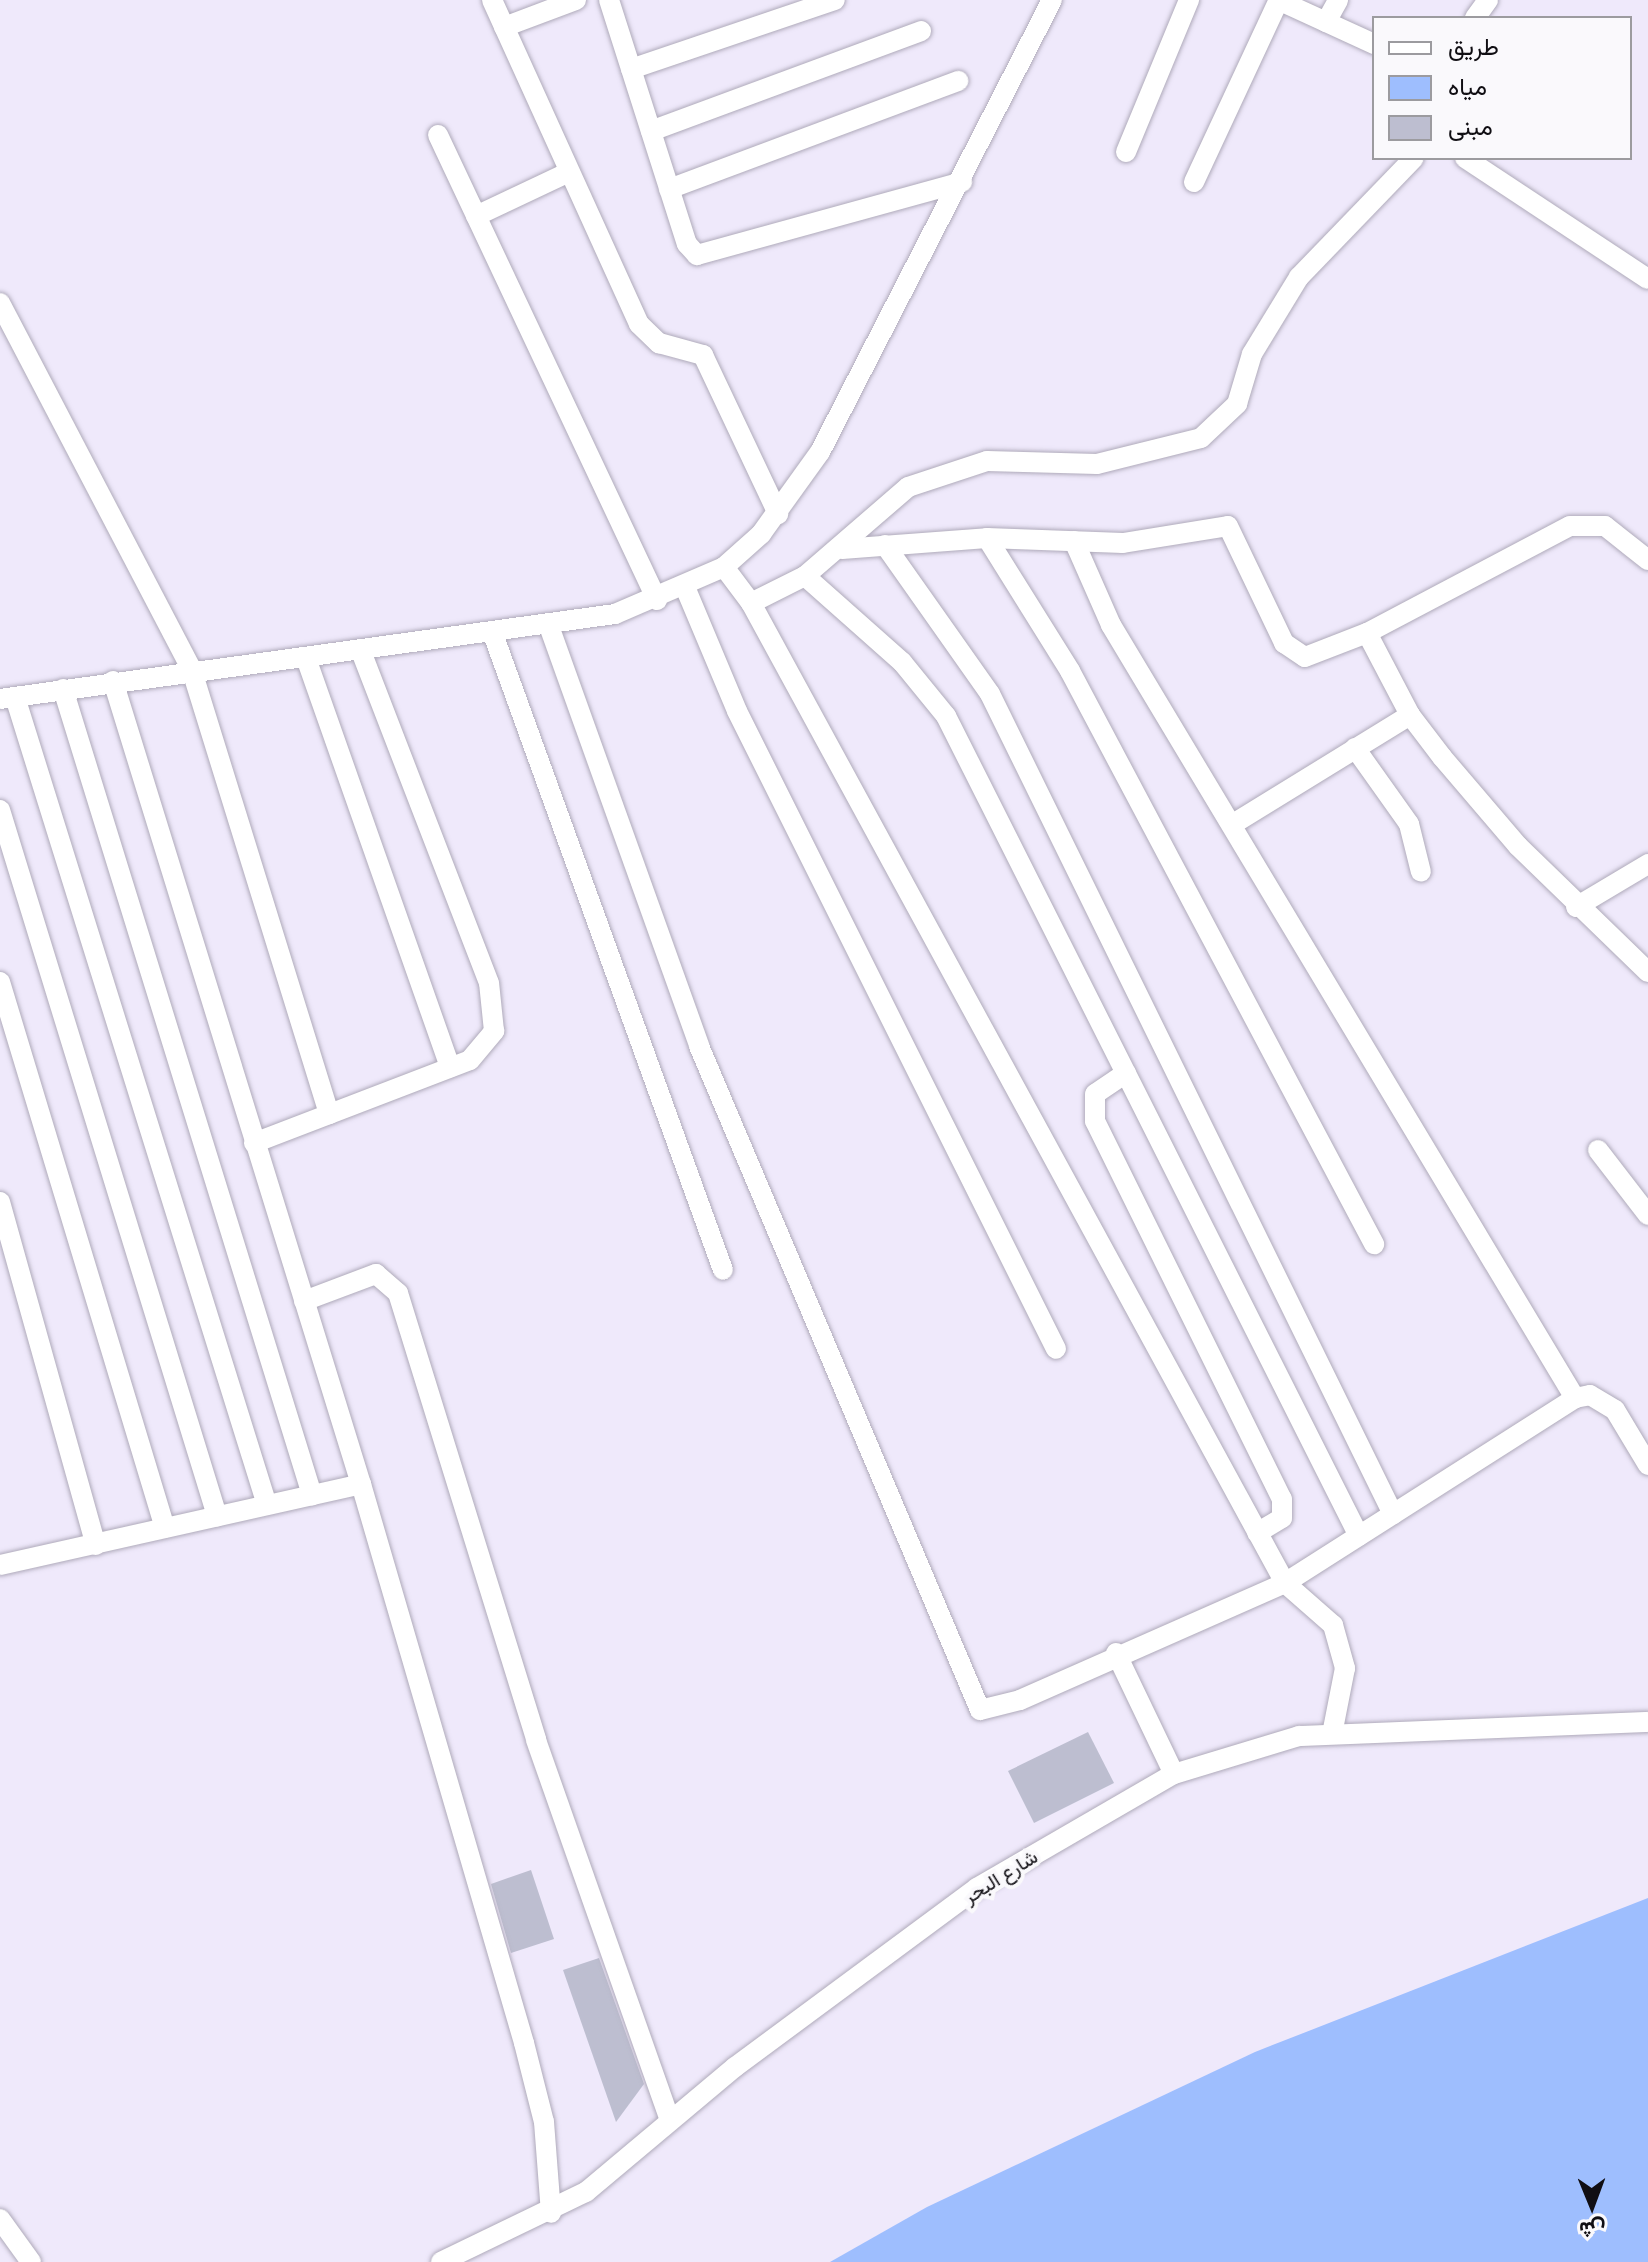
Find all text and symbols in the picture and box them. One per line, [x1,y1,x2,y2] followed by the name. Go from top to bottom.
[1372,16,1632,160] legend
[1448,29,1499,62] text: طريق
[1448,69,1487,102] text: مياه
[1448,109,1493,142] text: مبنى
[958,1844,1042,1908] street label: شارع البحر
[1552,2166,1632,2246] north arrow
[1579,2215,1606,2245] text: ش

